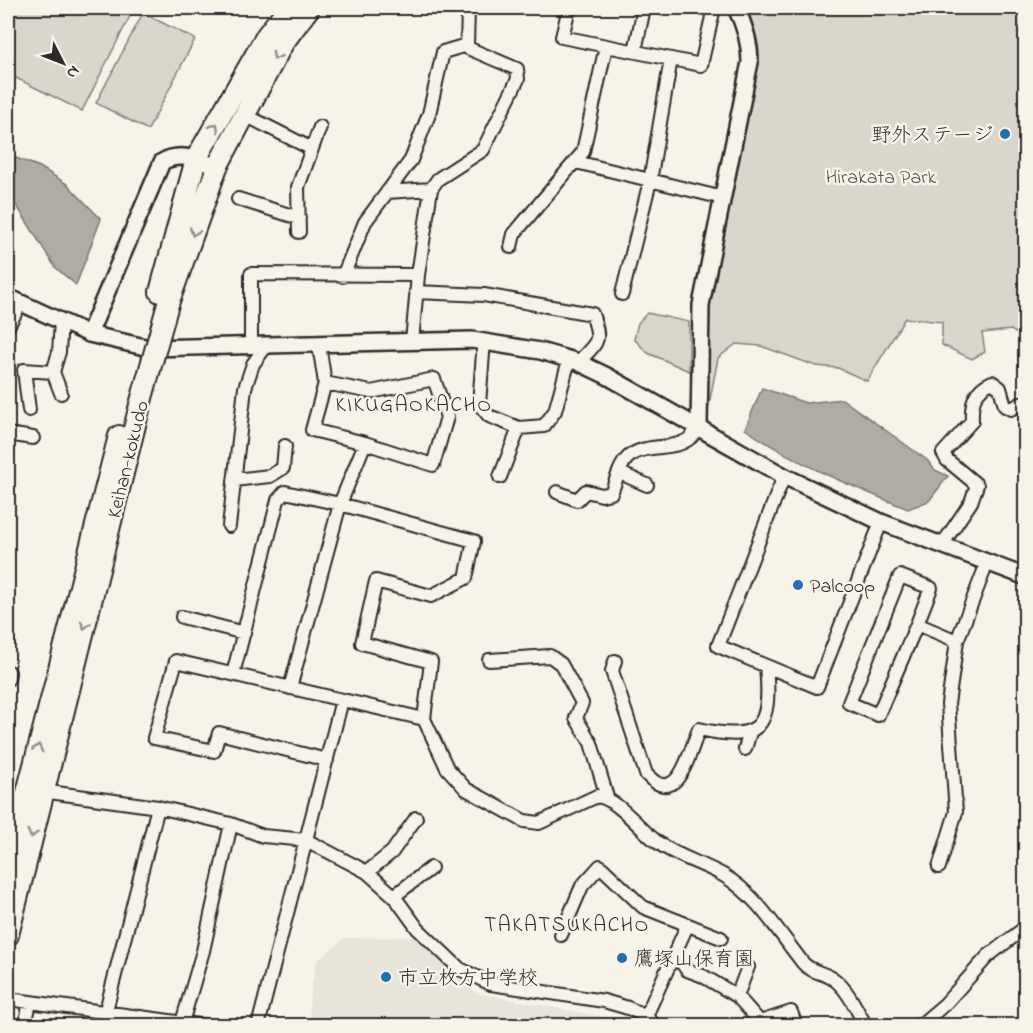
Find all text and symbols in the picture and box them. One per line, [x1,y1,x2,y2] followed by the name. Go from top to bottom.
[33,33,93,93] north arrow
[272,49,283,60] one-way arrow
[60,60,85,84] text: N
[207,122,219,133] one-way arrow
[871,122,993,151] place label: 野外ステージ
[998,127,1012,141] marker: 野外ステージ
[826,164,936,193] park label: Hirakata Park
[188,226,201,237] one-way arrow
[335,391,493,421] district label: KIKUGAOKACHO
[101,398,158,521] street label: Keihan-kokudo
[810,573,875,602] place label: Palcoop
[791,578,805,592] marker: Palcoop
[79,620,92,630] one-way arrow
[31,743,43,754] one-way arrow
[26,829,39,839] one-way arrow
[484,911,650,941] district label: TAKATSUKACHO
[634,946,754,975] place label: 鷹塚山保育園
[615,951,629,965] marker: 鷹塚山保育園
[398,965,538,994] place label: 市立枚方中学校
[379,970,393,984] marker: 市立枚方中学校

